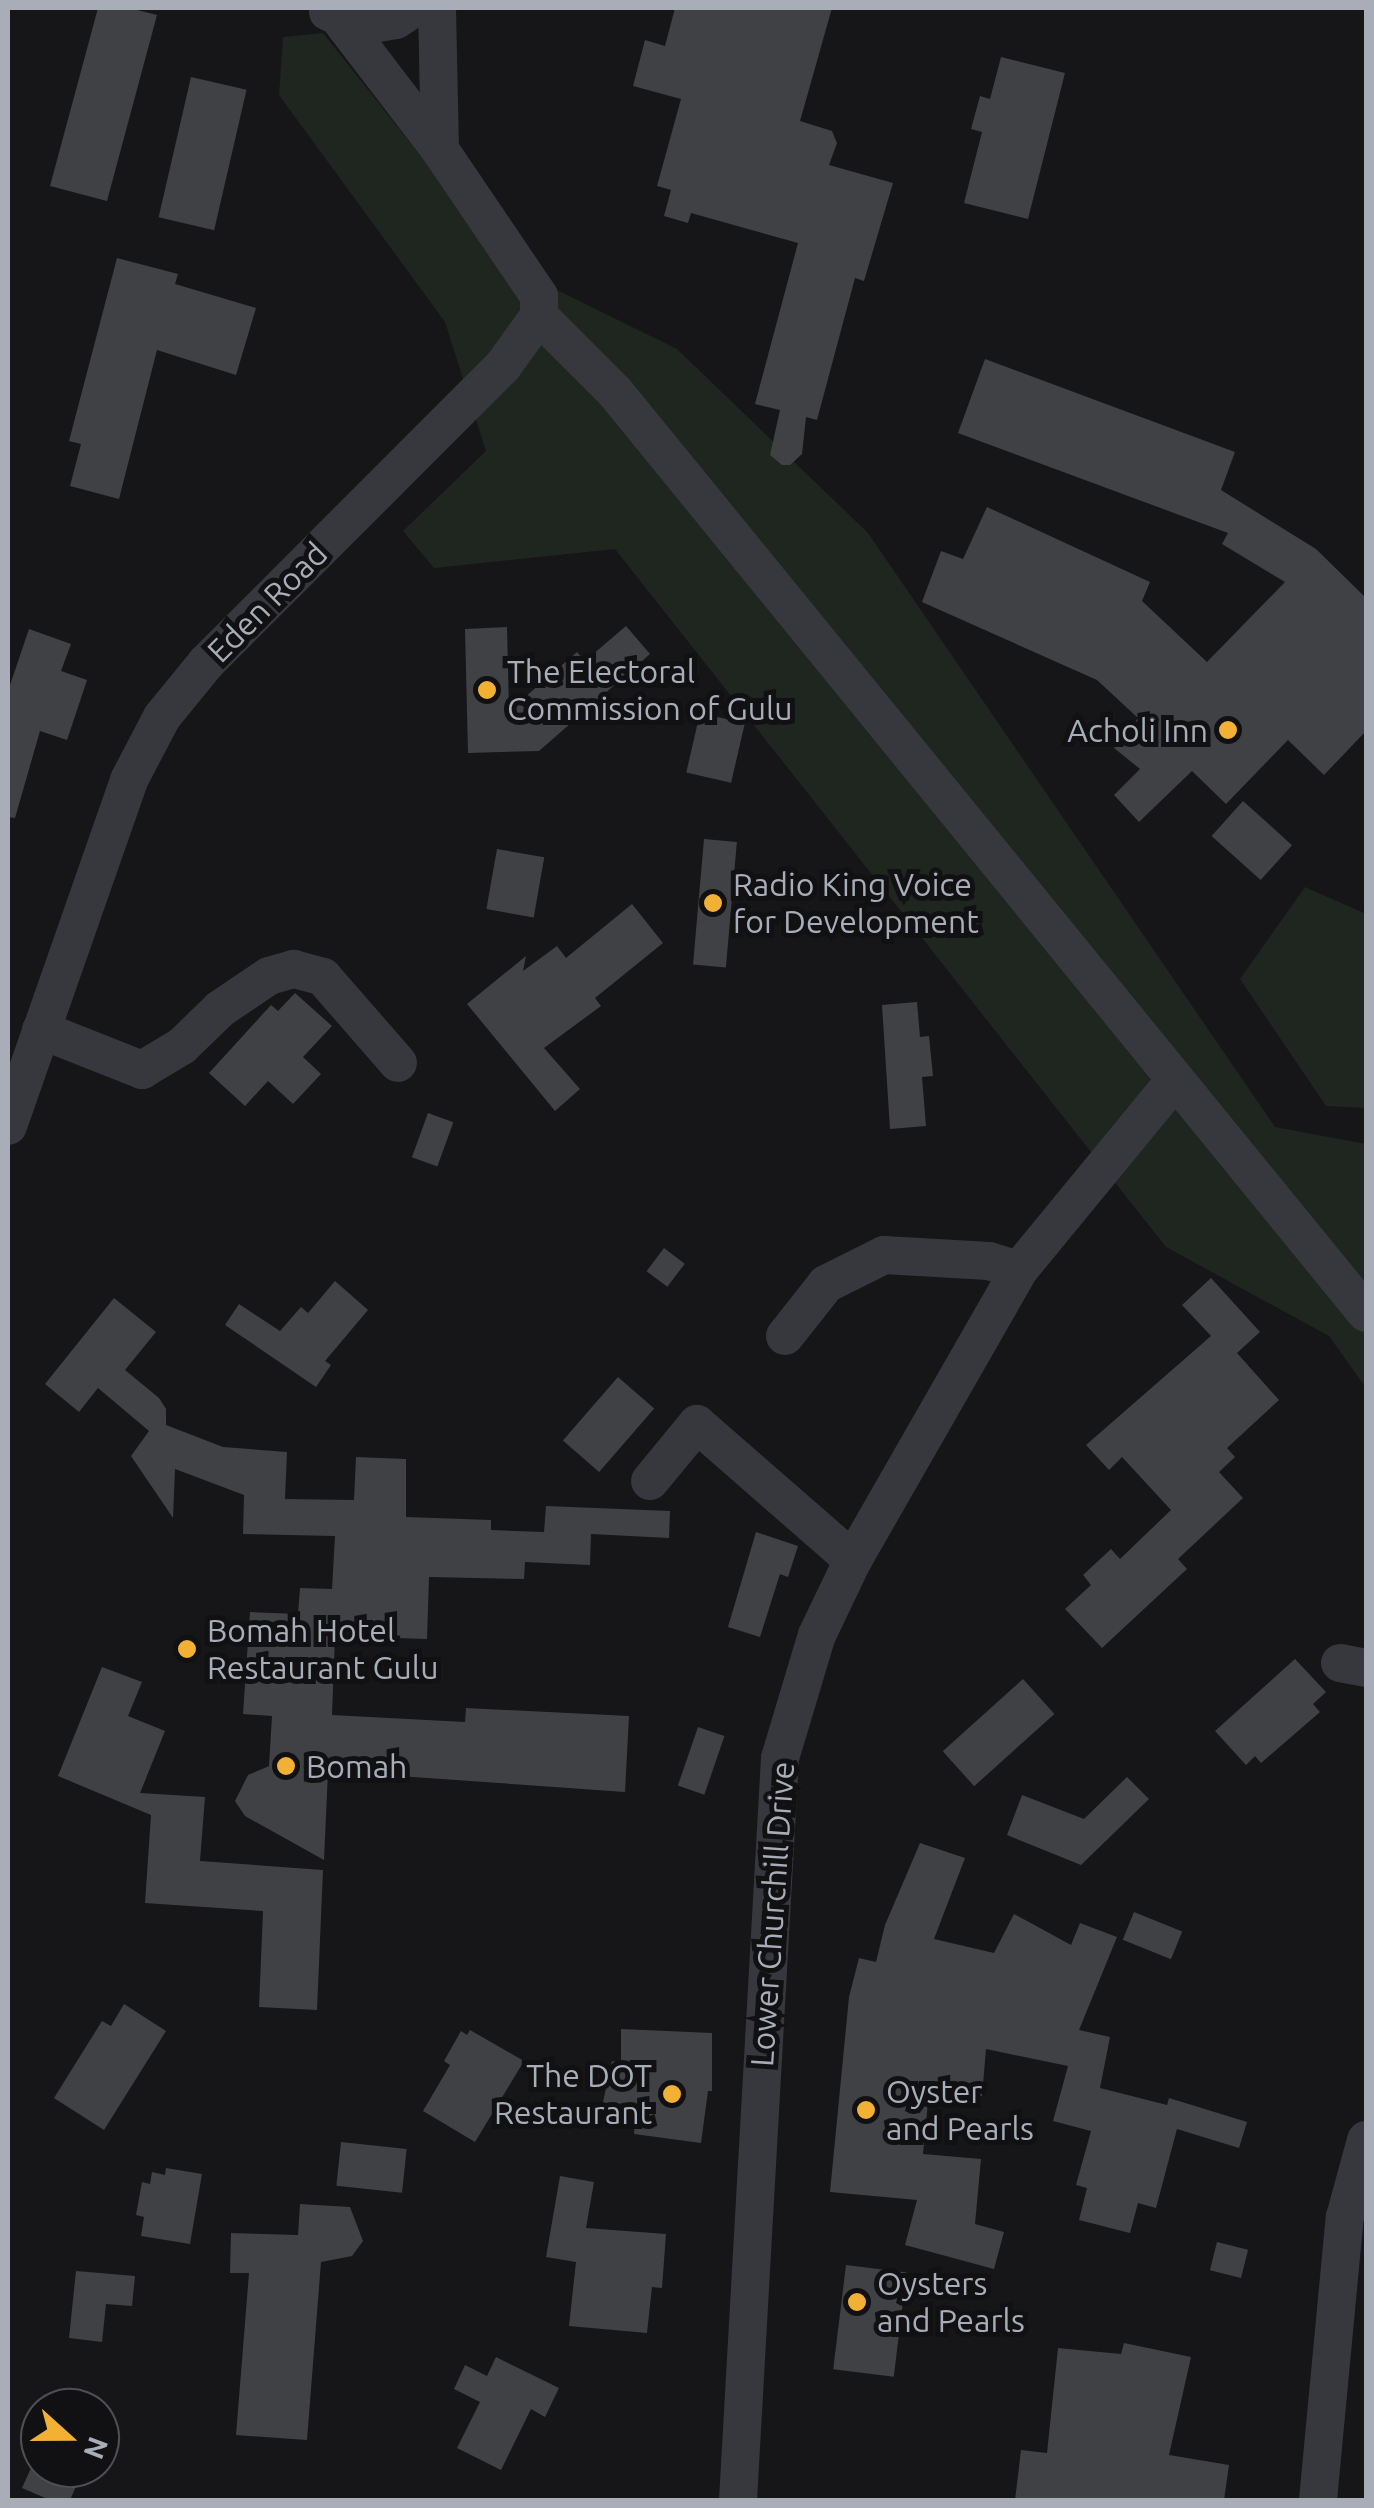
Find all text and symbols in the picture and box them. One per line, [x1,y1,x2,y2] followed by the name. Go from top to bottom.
[199,534,335,670] street label: Eden Road
[507,653,793,728] place label: The Electoral Commission of Gulu
[476,679,498,701] marker: The Electoral Commission of Gulu
[1067,711,1208,749] place label: Acholi Inn
[1217,719,1239,741] marker: Acholi Inn
[733,866,979,941] place label: Radio King Voice for Development
[702,892,724,914] marker: Radio King Voice for Development
[207,1612,439,1687] place label: Bomah Hotel Restaurant Gulu
[176,1638,198,1660] marker: Bomah Hotel Restaurant Gulu
[306,1747,407,1785] place label: Bomah
[275,1755,297,1777] marker: Bomah
[742,1760,802,2068] street label: Lower Churchill Drive
[494,2057,652,2132] place label: The DOT Restaurant
[886,2073,1034,2148] place label: Oyster and Pearls
[661,2083,683,2105] marker: The DOT Restaurant
[855,2099,877,2121] marker: Oyster and Pearls
[877,2265,1025,2340] place label: Oysters and Pearls
[846,2291,868,2313] marker: Oysters and Pearls
[20,2388,120,2488] north arrow
[78,2433,115,2464] text: N

